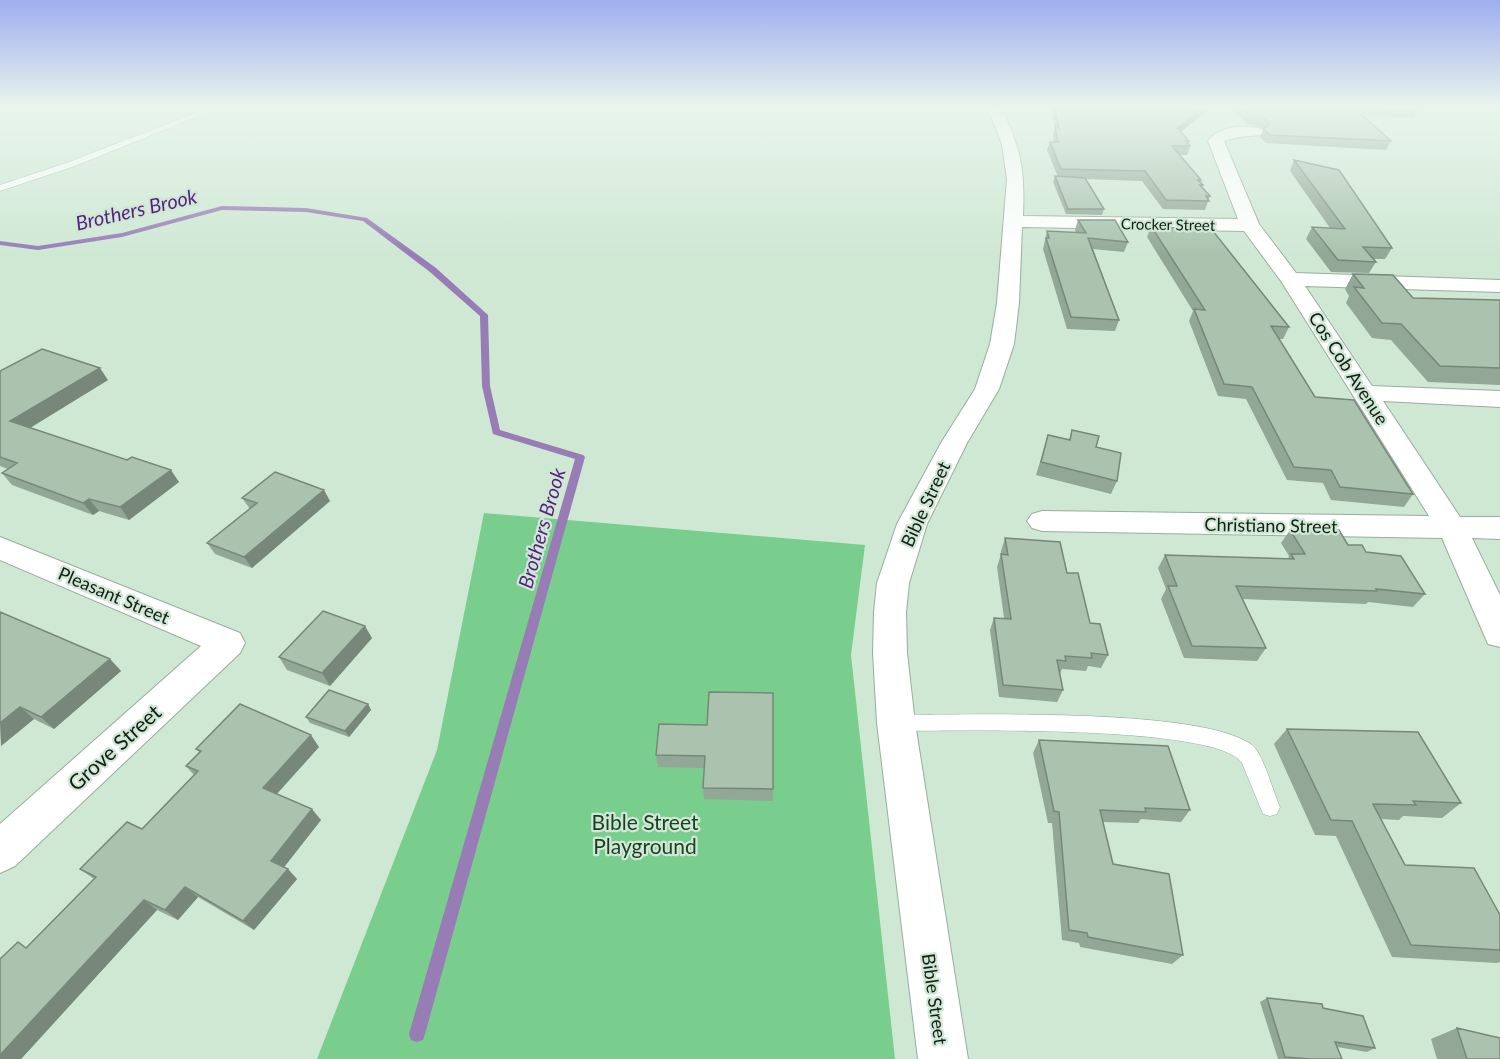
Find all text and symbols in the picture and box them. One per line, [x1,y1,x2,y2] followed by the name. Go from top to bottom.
[73,183,199,235] water label: Brothers Brook
[1121,214,1216,234] street label: Crocker Street
[1304,307,1394,429] street label: Cos Cob Avenue
[896,457,955,550] street label: Bible Street
[512,465,570,591] water label: Brothers Brook
[1204,513,1338,537] street label: Christiano Street
[55,562,173,629] street label: Pleasant Street
[62,698,166,795] street label: Grove Street
[592,809,699,858] park label: Bible Street Playground
[918,952,952,1046] street label: Bible Street

